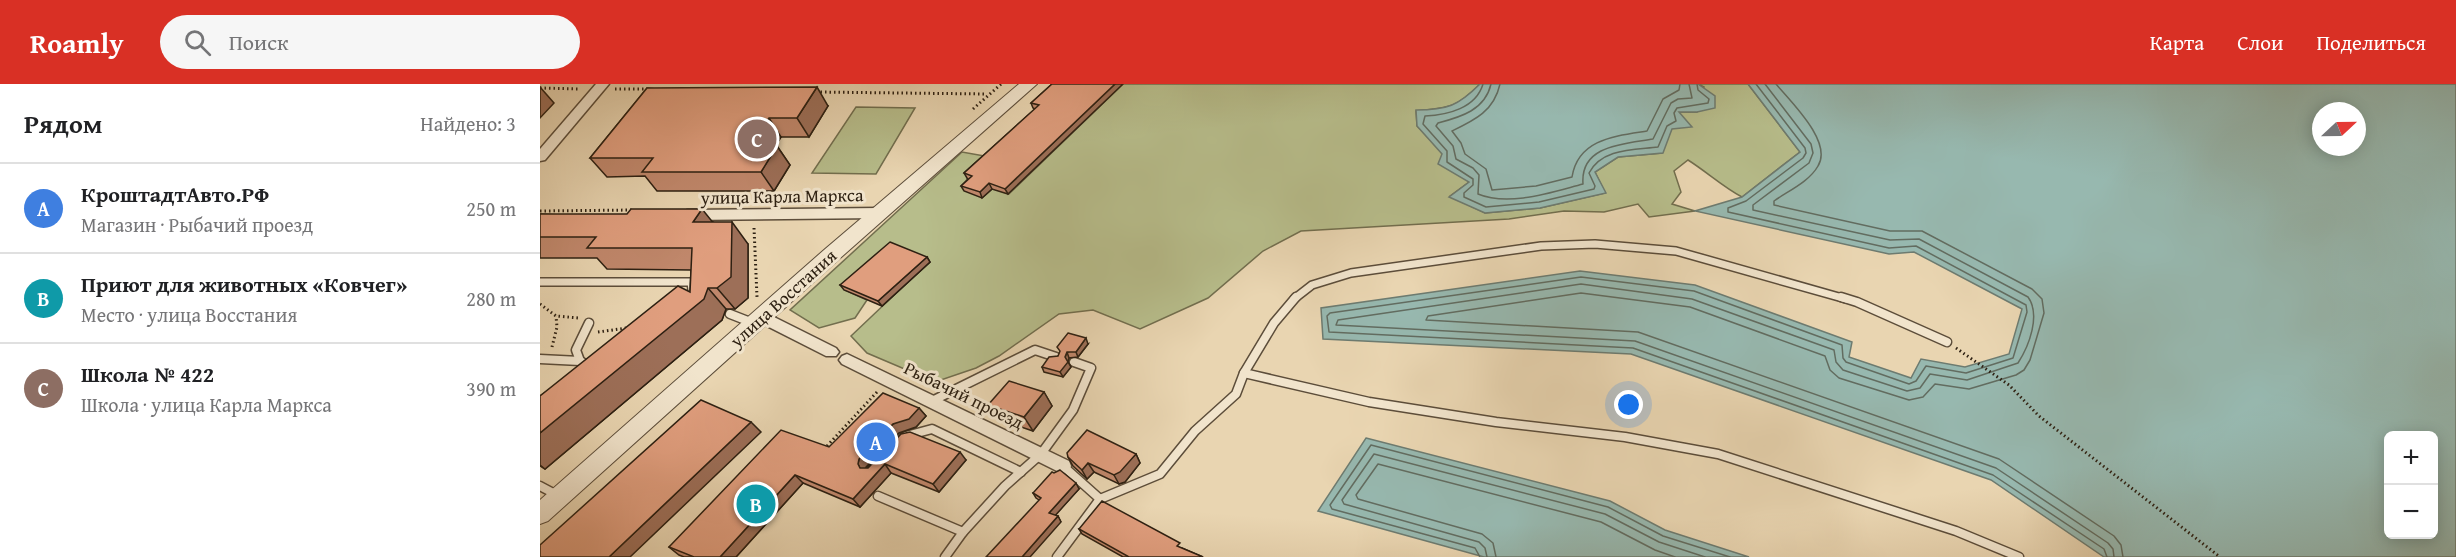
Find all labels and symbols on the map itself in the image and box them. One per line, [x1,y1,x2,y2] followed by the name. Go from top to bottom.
[2312,102,2366,156] north arrow
[738,116,776,162] pin: C
[699,181,864,211] street label: улица Карла Маркса
[723,243,842,354] street label: улица Восстания
[900,354,1029,436] street label: Рыбачий проезд
[1614,390,1643,419] your location
[856,420,896,464] pin: A
[736,482,776,526] pin: B

